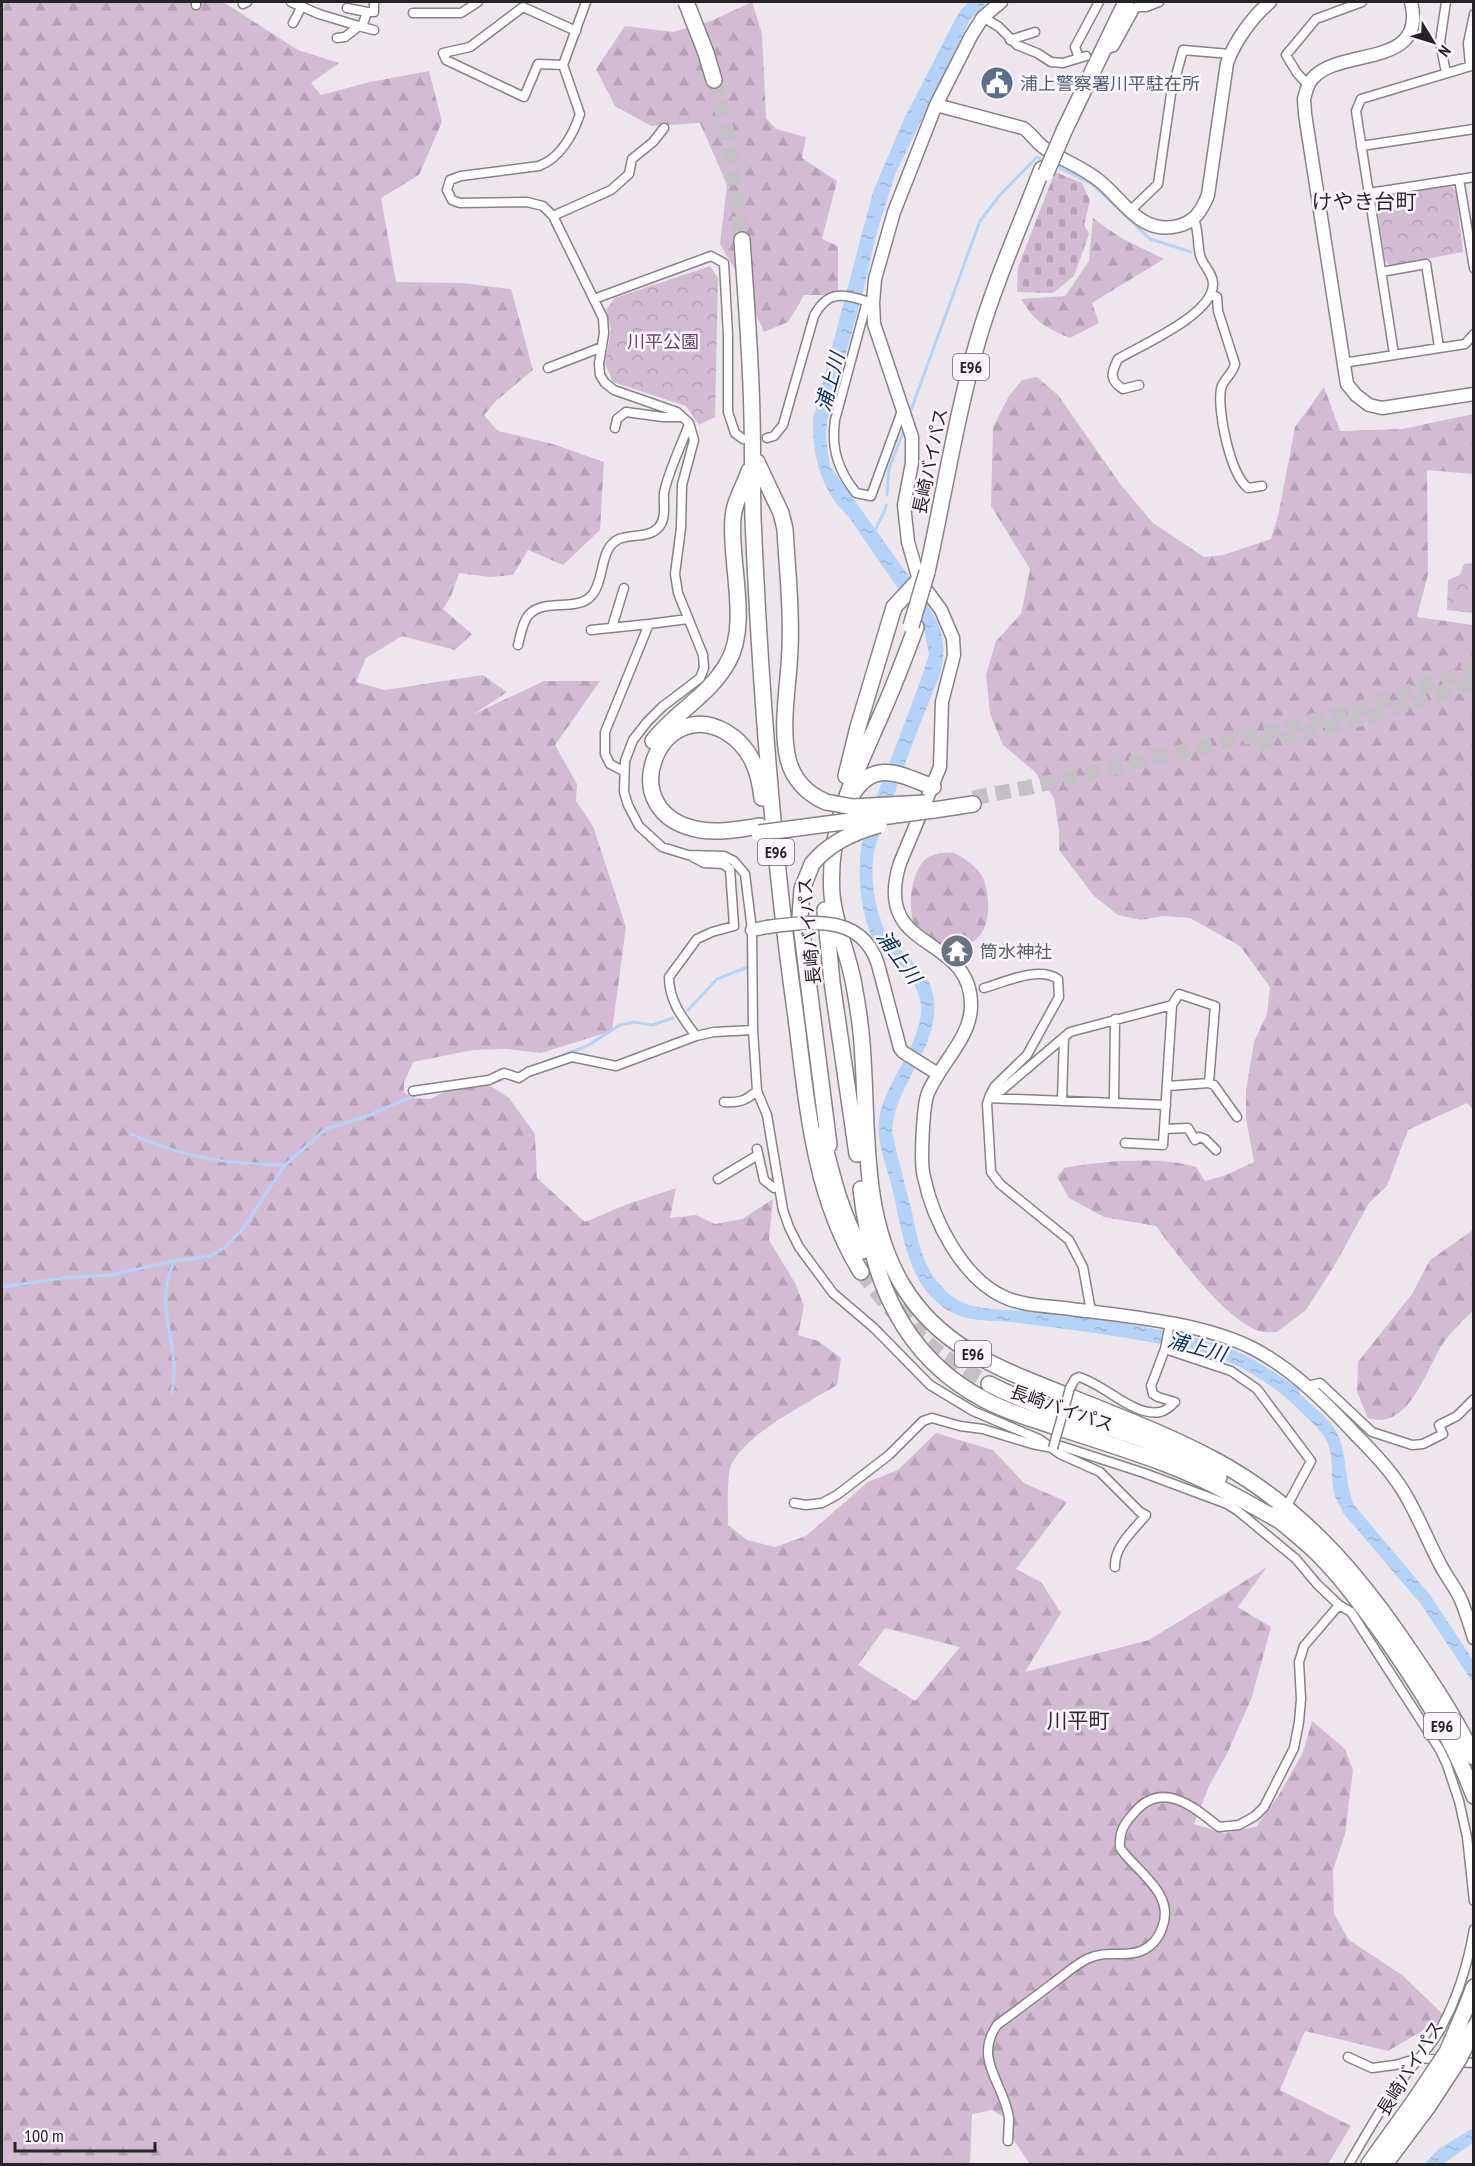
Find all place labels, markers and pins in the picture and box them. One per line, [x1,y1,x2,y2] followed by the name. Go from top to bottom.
[979,65,1015,101] public building icon: 浦上警察署川平駐在所
[1020,72,1200,95] place label: 浦上警察署川平駐在所
[939,933,975,969] temple icon: 筒水神社
[980,940,1052,963] place label: 筒水神社

